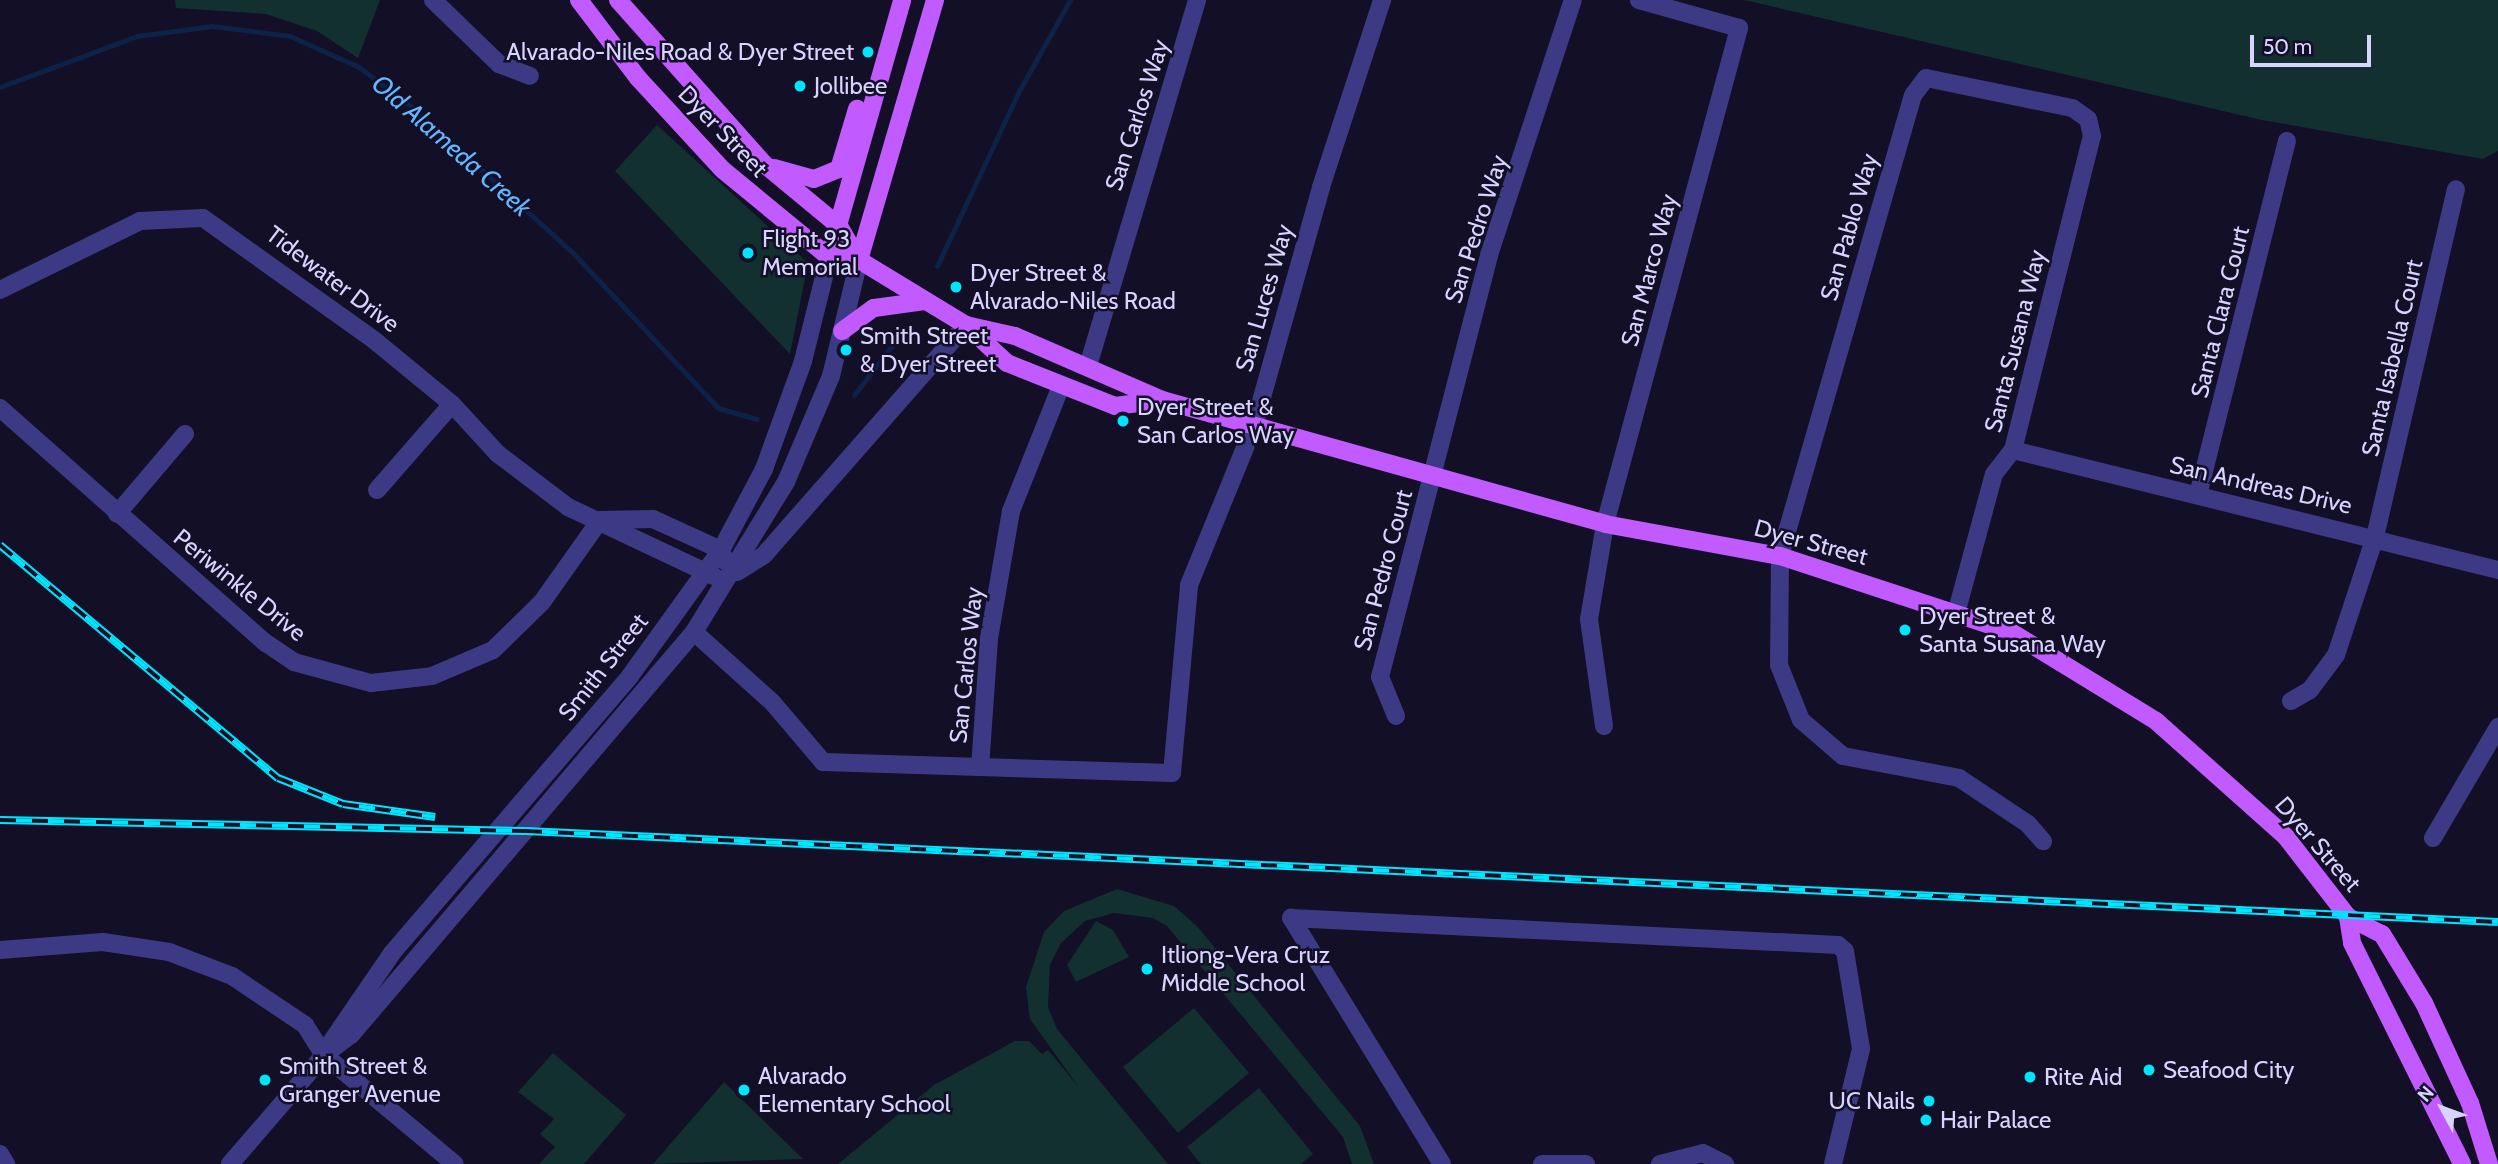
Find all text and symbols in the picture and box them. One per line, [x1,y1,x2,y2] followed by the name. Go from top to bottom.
[2253,21,2374,65] scale bar
[2263,34,2312,59] text: 50 m
[1099,36,1175,194] street label: San Carlos Way
[506,38,854,66] place label: Alvarado-Niles Road & Dyer Street
[860,44,876,60] marker: Alvarado-Niles Road & Dyer Street
[365,68,537,224] water label: Old Alameda Creek
[814,72,887,100] place label: Jollibee
[792,78,808,94] marker: Jollibee
[672,79,774,183] street label: Dyer Street
[1814,150,1884,304] street label: San Pablo Way
[1438,151,1514,307] street label: San Pedro Way
[1615,191,1683,349] street label: San Marco Way
[261,220,405,338] street label: Tidewater Drive
[1229,221,1299,375] street label: San Luces Way
[2185,223,2255,401] street label: Santa Clara Court
[762,225,858,281] place label: Flight 93 Memorial
[740,245,756,261] marker: Flight 93 Memorial
[1978,247,2052,435] street label: Santa Susana Way
[2355,257,2429,459] street label: Santa Isabella Court
[970,259,1176,315] place label: Dyer Street & Alvarado-Niles Road
[948,279,964,295] marker: Dyer Street & Alvarado-Niles Road
[860,322,996,378] place label: Smith Street & Dyer Street
[838,342,854,358] marker: Smith Street & Dyer Street
[1137,393,1294,449] place label: Dyer Street & San Carlos Way
[1115,413,1131,429] marker: Dyer Street & San Carlos Way
[2167,450,2355,520] street label: San Andreas Drive
[1348,487,1418,653] street label: San Pedro Court
[1751,513,1871,571] street label: Dyer Street
[168,523,312,647] street label: Periwinkle Drive
[943,585,989,745] street label: San Carlos Way
[1919,602,2106,658] place label: Dyer Street & Santa Susana Way
[552,608,654,726] street label: Smith Street
[1897,622,1913,638] marker: Dyer Street & Santa Susana Way
[2269,791,2367,897] street label: Dyer Street
[1161,941,1330,997] place label: Itliong-Vera Cruz Middle School
[1139,961,1155,977] marker: Itliong-Vera Cruz Middle School
[279,1052,441,1108] place label: Smith Street & Granger Avenue
[2163,1056,2294,1084] place label: Seafood City
[758,1062,950,1118] place label: Alvarado Elementary School
[2141,1062,2157,1078] marker: Seafood City
[2044,1063,2122,1091] place label: Rite Aid
[2022,1069,2038,1085] marker: Rite Aid
[257,1072,273,1088] marker: Smith Street & Granger Avenue
[2407,1073,2477,1143] north arrow
[2413,1081,2439,1107] text: N
[736,1082,752,1098] marker: Alvarado Elementary School
[1829,1087,1915,1115] place label: UC Nails
[1921,1093,1937,1109] marker: UC Nails
[1940,1106,2051,1134] place label: Hair Palace
[1918,1112,1934,1128] marker: Hair Palace

